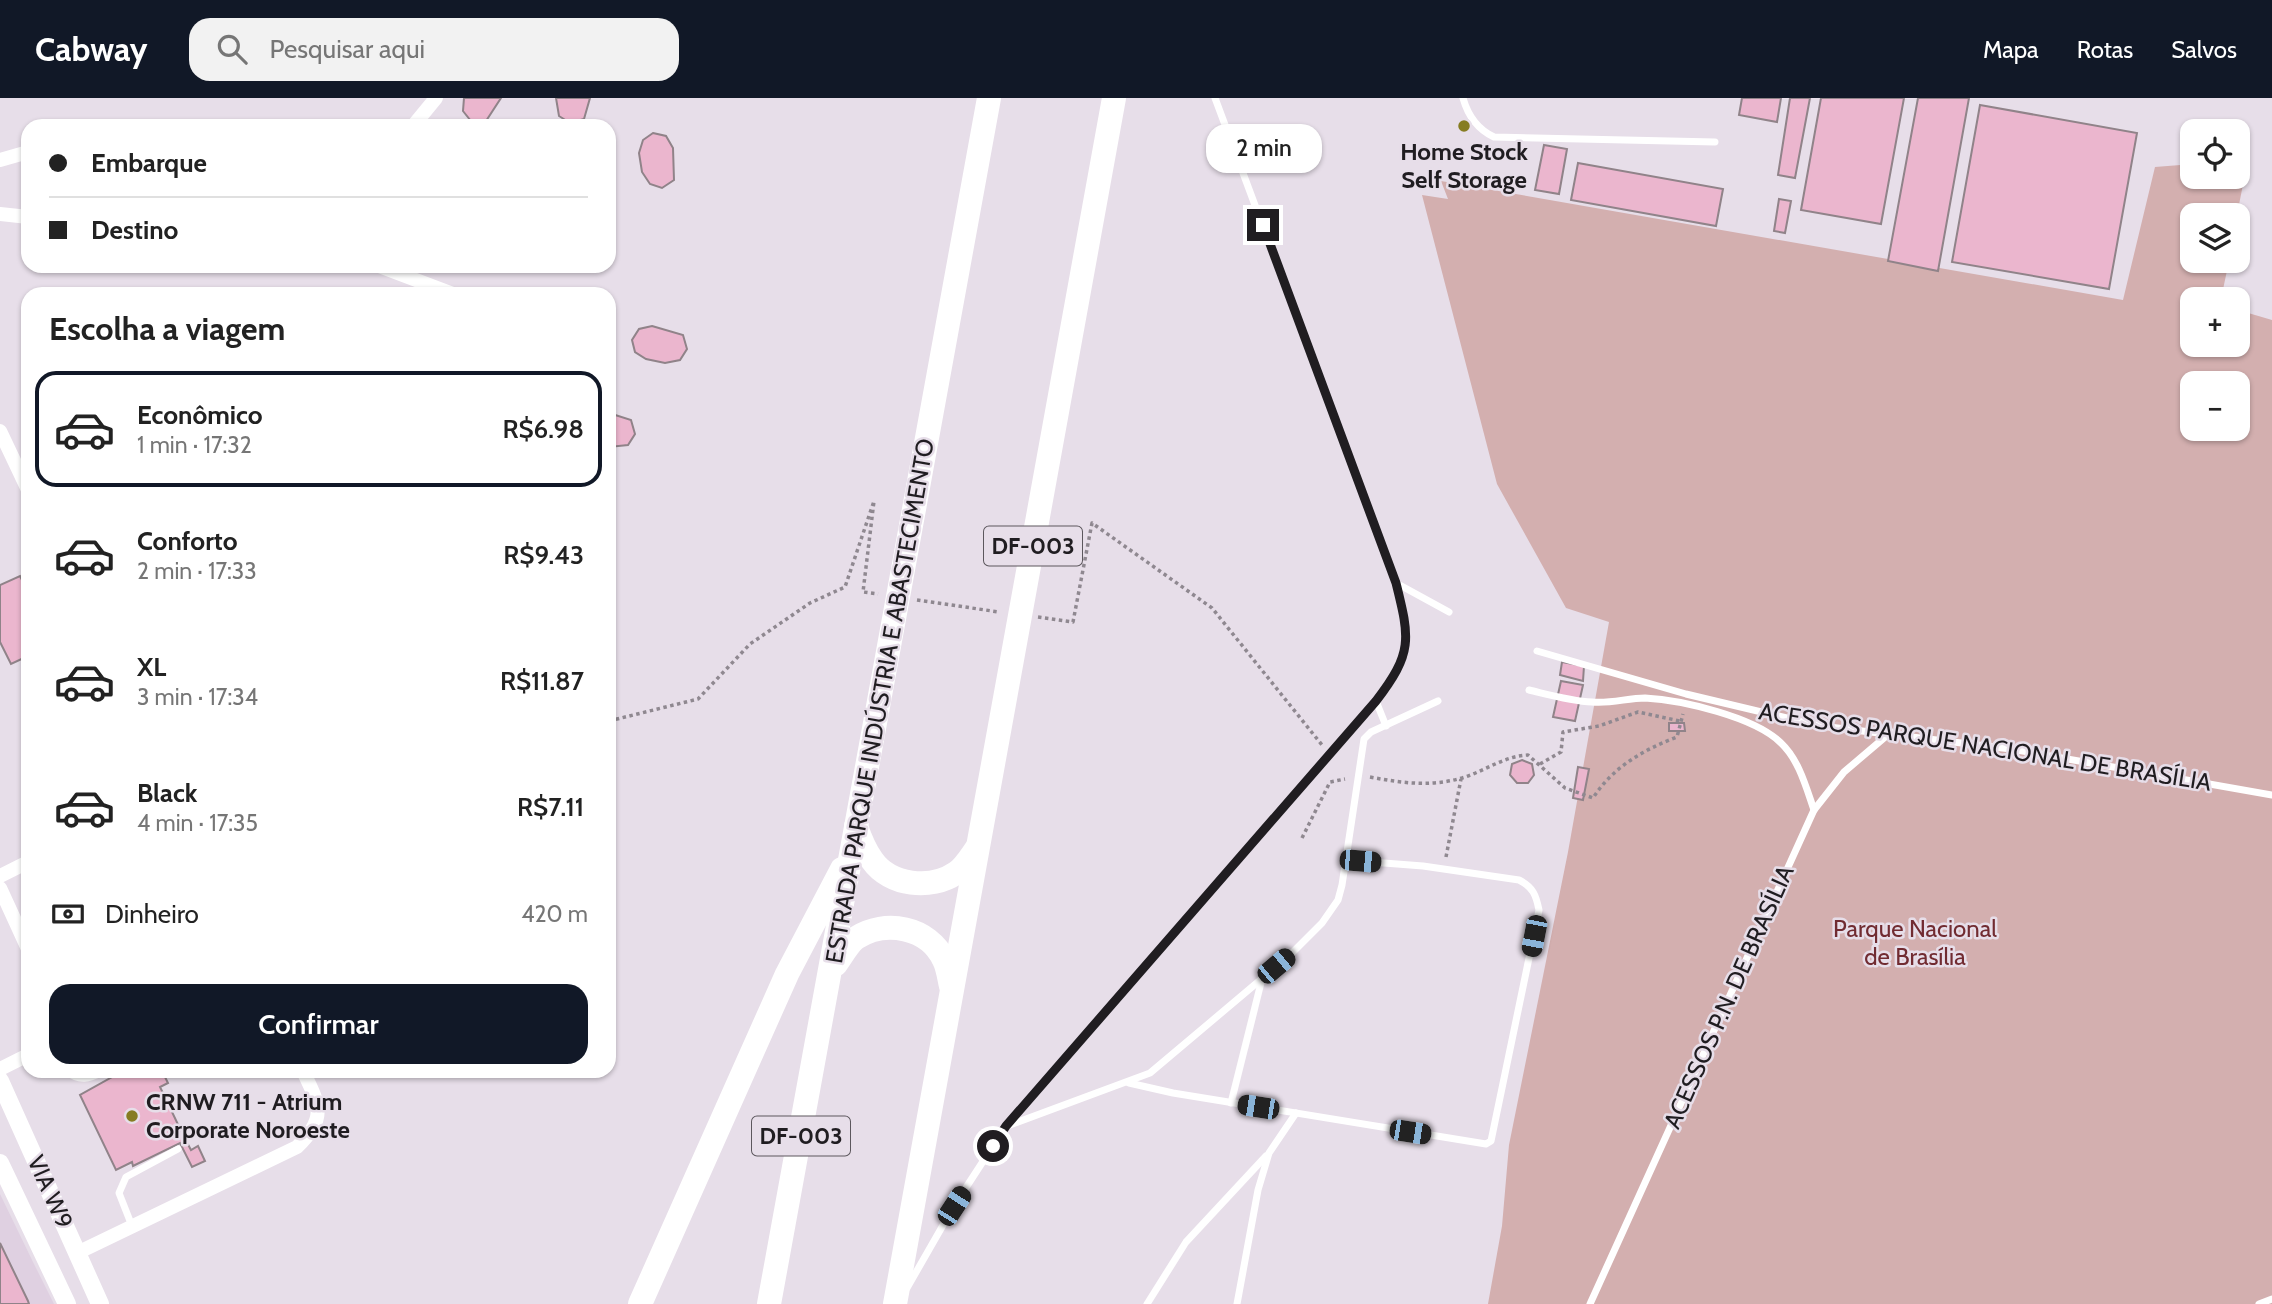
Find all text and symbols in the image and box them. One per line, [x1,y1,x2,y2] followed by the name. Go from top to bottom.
[189,18,679,81] search box
[35,29,147,69] text: Cabway
[213,30,251,68] icon: search
[269,33,425,65] text: Pesquisar aqui
[1983,35,2039,64] text: Mapa
[2077,35,2133,64] text: Rotas
[2171,35,2237,64] text: Salvos
[1456,118,1472,134] marker: Home Stock Self Storage
[2180,119,2250,441] map controls
[2180,119,2250,189] button: locate
[1205,123,1321,172] callout: 2 min
[1236,134,1292,162] text: 2 min
[1400,137,1528,194] place label: Home Stock Self Storage
[91,147,207,179] text: Embarque
[2180,203,2250,273] button: layers
[1247,209,1279,241] route end
[91,214,178,246] text: Destino
[2180,287,2250,357] button: +
[49,309,285,348] text: Escolha a viagem
[2180,371,2250,441] button: −
[53,398,116,461] icon: car
[137,399,263,431] text: Econômico
[502,413,584,445] text: R$6.98
[137,431,252,459] text: 1 min · 17:32
[819,436,940,965] street label: ESTRADA PARQUE INDÚSTRIA E ABASTECIMENTO
[53,524,116,587] icon: car
[137,525,238,557] text: Conforto
[984,526,1082,566] road number: DF-003
[503,539,584,571] text: R$9.43
[137,557,257,585] text: 2 min · 17:33
[53,650,116,713] icon: car
[137,651,166,683] text: XL
[500,665,584,697] text: R$11.87
[137,683,258,711] text: 3 min · 17:34
[1757,696,2214,797] street label: ACESSOS PARQUE NACIONAL DE BRASÍLIA
[53,776,116,839] icon: car
[137,777,197,809] text: Black
[517,791,584,823] text: R$7.11
[137,809,258,837] text: 4 min · 17:35
[1339,849,1382,873] car
[1657,860,1800,1133] street label: ACESSOS P.N. DE BRASÍLIA
[49,895,87,933] icon: cash
[105,898,199,930] text: Dinheiro
[521,900,588,928] text: 420 m
[1520,913,1549,959] car
[1833,914,1997,971] park label: Parque Nacional de Brasília
[1254,944,1299,988] car
[49,984,588,1064] button: Confirmar
[146,1087,350,1144] place label: CRNW 711 - Atrium Corporate Noroeste
[1236,1093,1281,1121] car
[124,1108,140,1124] marker: CRNW 711 - Atrium Corporate Noroeste
[752,1116,850,1156] road number: DF-003
[1388,1118,1433,1146] car
[977,1130,1009,1162] route start
[21,1151,79,1233] street label: VIA W9
[934,1183,975,1229] car

